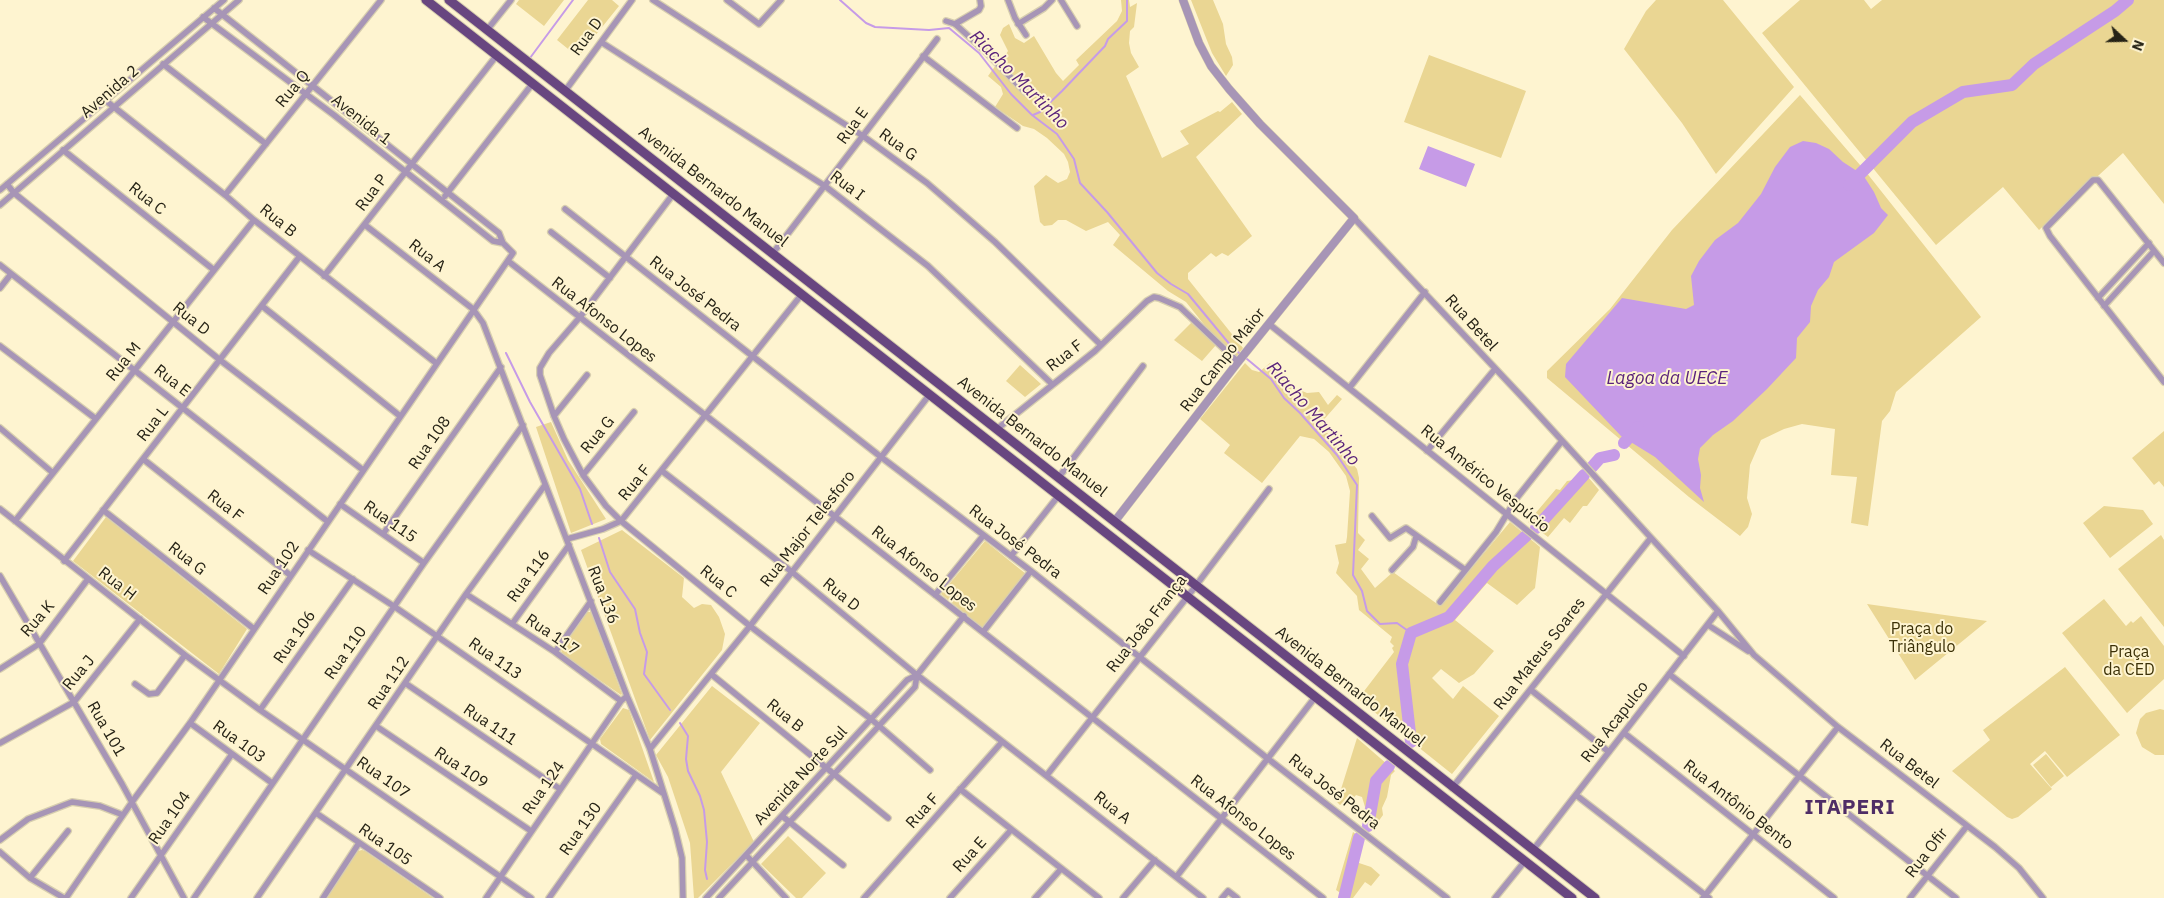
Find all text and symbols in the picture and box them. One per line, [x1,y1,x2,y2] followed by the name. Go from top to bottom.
[567,14,607,60] street label: Rua D
[2099,15,2149,65] north arrow
[965,26,1073,134] water label: Riacho Martinho
[2128,37,2148,53] text: N
[77,62,143,122] street label: Avenida 2
[272,66,314,112] street label: Rua Q
[327,91,395,149] street label: Avenida 1
[833,104,873,148] street label: Rua E
[634,123,792,251] street label: Avenida Bernardo Manuel
[875,125,921,165] street label: Rua G
[826,167,868,205] street label: Rua I
[352,171,392,215] street label: Rua P
[125,179,169,219] street label: Rua C
[256,200,300,242] street label: Rua B
[405,236,449,276] street label: Rua A
[645,252,745,336] street label: Rua José Pedra
[548,273,660,367] street label: Rua Afonso Lopes
[1441,291,1501,355] street label: Rua Betel
[168,298,214,340] street label: Rua D
[1177,304,1269,416] street label: Rua Campo Maior
[1043,336,1087,376] street label: Rua F
[102,339,146,385] street label: Rua M
[1262,357,1364,471] water label: Riacho Martinho
[150,361,194,401] street label: Rua E
[1607,368,1727,390] water label: Lagoa da UECE
[953,373,1111,501] street label: Avenida Bernardo Manuel
[133,402,173,446] street label: Rua L
[577,412,619,458] street label: Rua G
[405,413,455,473] street label: Rua 108
[1417,421,1553,537] street label: Rua Américo Vespúcio
[615,461,655,505] street label: Rua F
[757,467,859,591] street label: Rua Major Telesforo
[203,486,247,526] street label: Rua F
[360,497,420,547] street label: Rua 115
[965,501,1065,583] street label: Rua José Pedra
[868,522,980,616] street label: Rua Afonso Lopes
[164,538,210,580] street label: Rua G
[254,538,304,598] street label: Rua 102
[503,546,555,606] street label: Rua 116
[696,561,740,603] street label: Rua C
[94,563,140,605] street label: Rua H
[583,563,623,627] street label: Rua 136
[1103,571,1191,677] street label: Rua João França
[818,574,864,616] street label: Rua D
[1490,594,1590,714] street label: Rua Mateus Soares
[17,597,59,641] street label: Rua K
[270,607,320,667] street label: Rua 106
[522,610,582,660] street label: Rua 117
[1889,619,1955,657] park label: Praça do Triângulo
[321,623,371,683] street label: Rua 110
[1271,623,1429,751] street label: Avenida Bernardo Manuel
[465,634,525,684] street label: Rua 113
[2103,642,2155,680] park label: Praça da CED
[59,652,99,694] street label: Rua J
[364,653,414,713] street label: Rua 112
[1577,677,1653,767] street label: Rua Acapulco
[763,695,807,737] street label: Rua B
[83,698,129,760] street label: Rua 101
[460,700,520,750] street label: Rua 111
[209,716,269,768] street label: Rua 103
[750,723,852,829] street label: Avenida Norte Sul
[1876,735,1942,793] street label: Rua Betel
[431,743,491,793] street label: Rua 109
[1284,750,1384,834] street label: Rua José Pedra
[353,753,413,803] street label: Rua 107
[1679,756,1797,854] street label: Rua Antônio Bento
[519,758,569,818] street label: Rua 124
[1187,771,1299,865] street label: Rua Afonso Lopes
[145,788,195,848] street label: Rua 104
[1090,788,1134,828] street label: Rua A
[902,789,944,833] street label: Rua F
[1804,795,1896,821] district label: ITAPERI
[556,799,606,859] street label: Rua 130
[355,820,415,870] street label: Rua 105
[1902,824,1952,882] street label: Rua Ofir
[949,833,991,877] street label: Rua E

